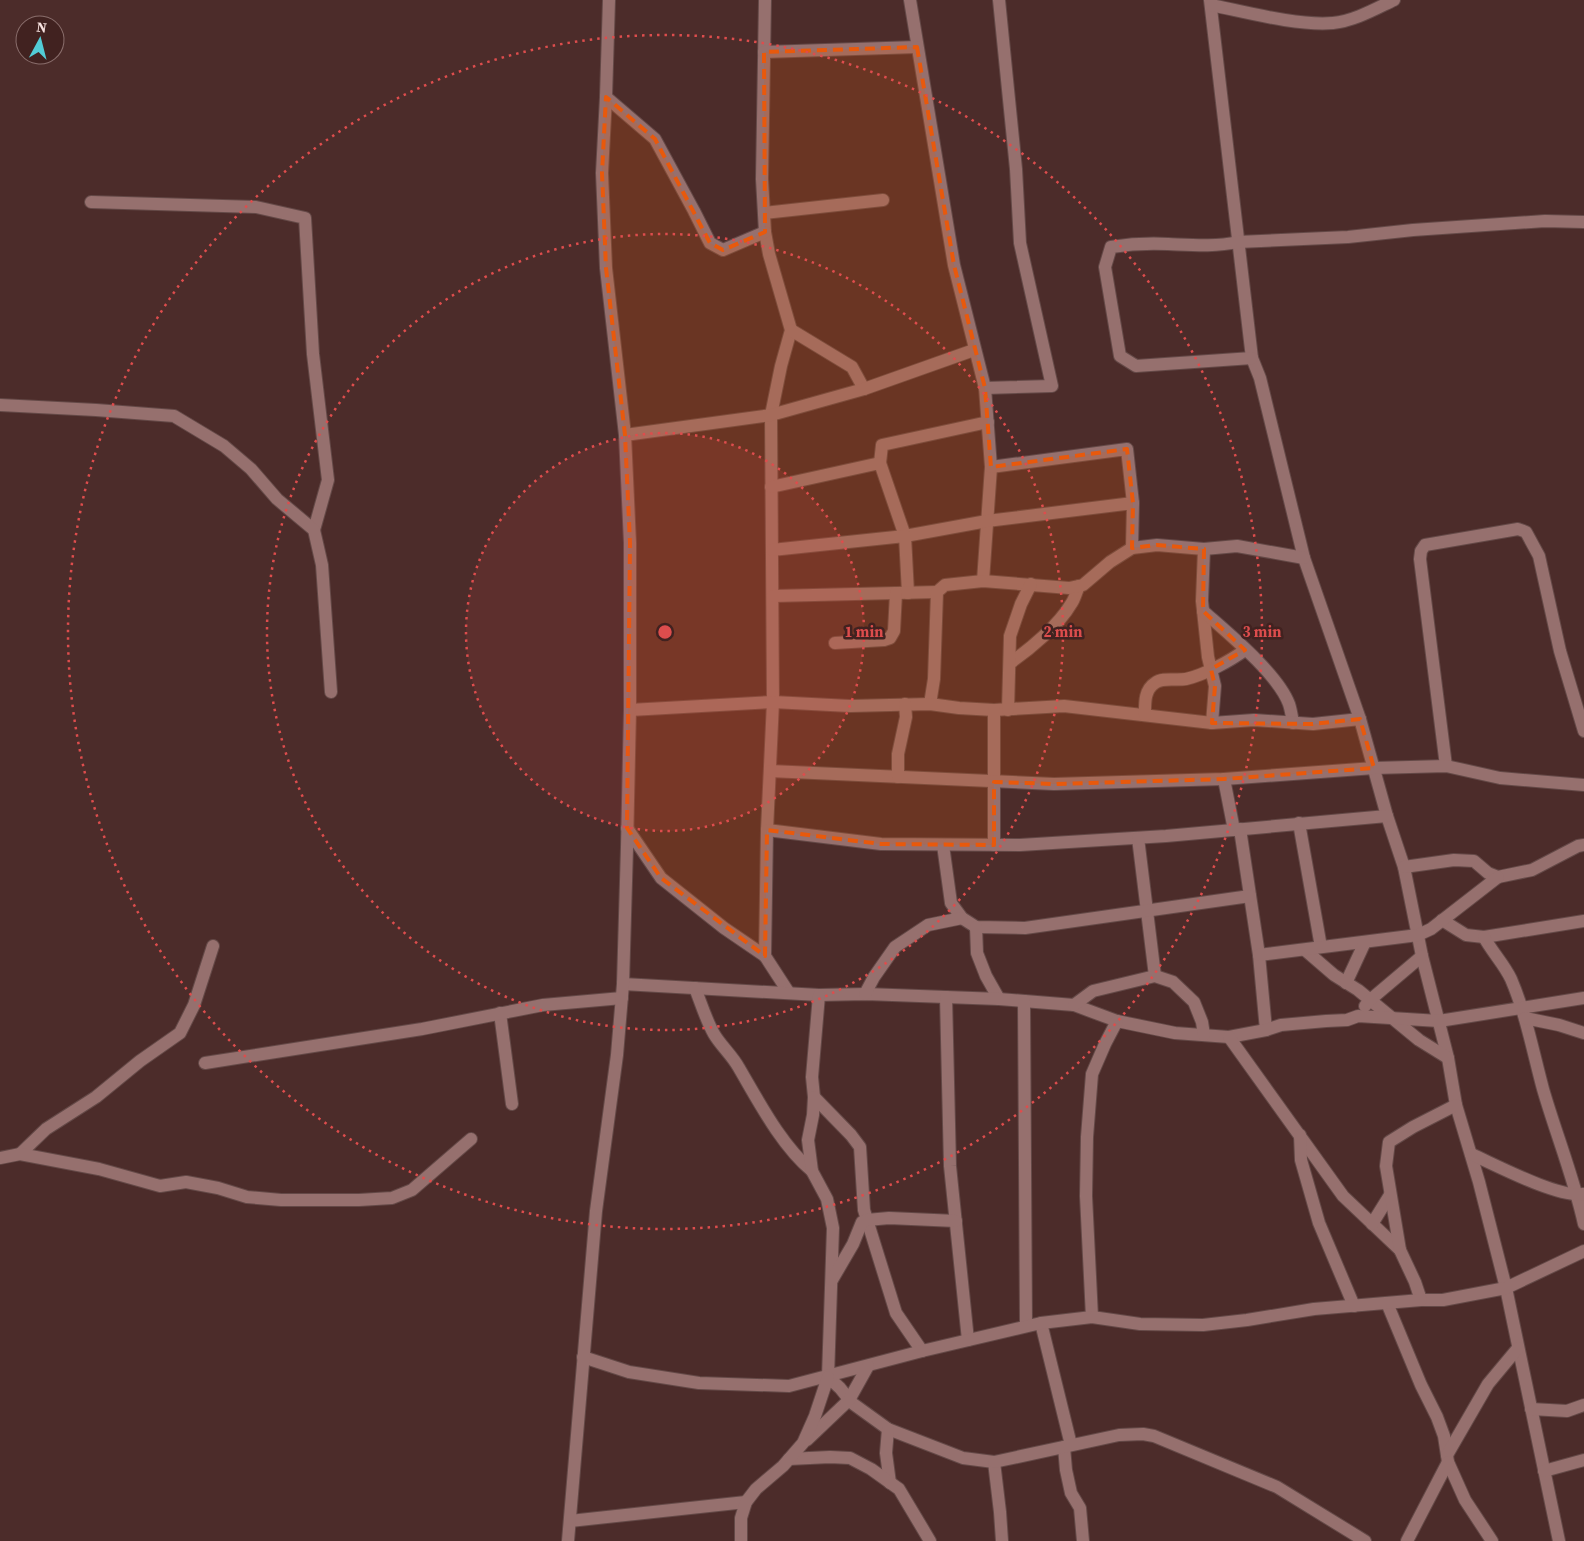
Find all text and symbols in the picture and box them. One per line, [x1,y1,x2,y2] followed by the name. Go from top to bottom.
[15,15,65,65] north arrow
[35,17,48,38] text: N
[845,621,883,642] text: 1 min
[1044,621,1082,642] text: 2 min
[1243,621,1281,642] text: 3 min
[656,623,674,641] centre of rings

